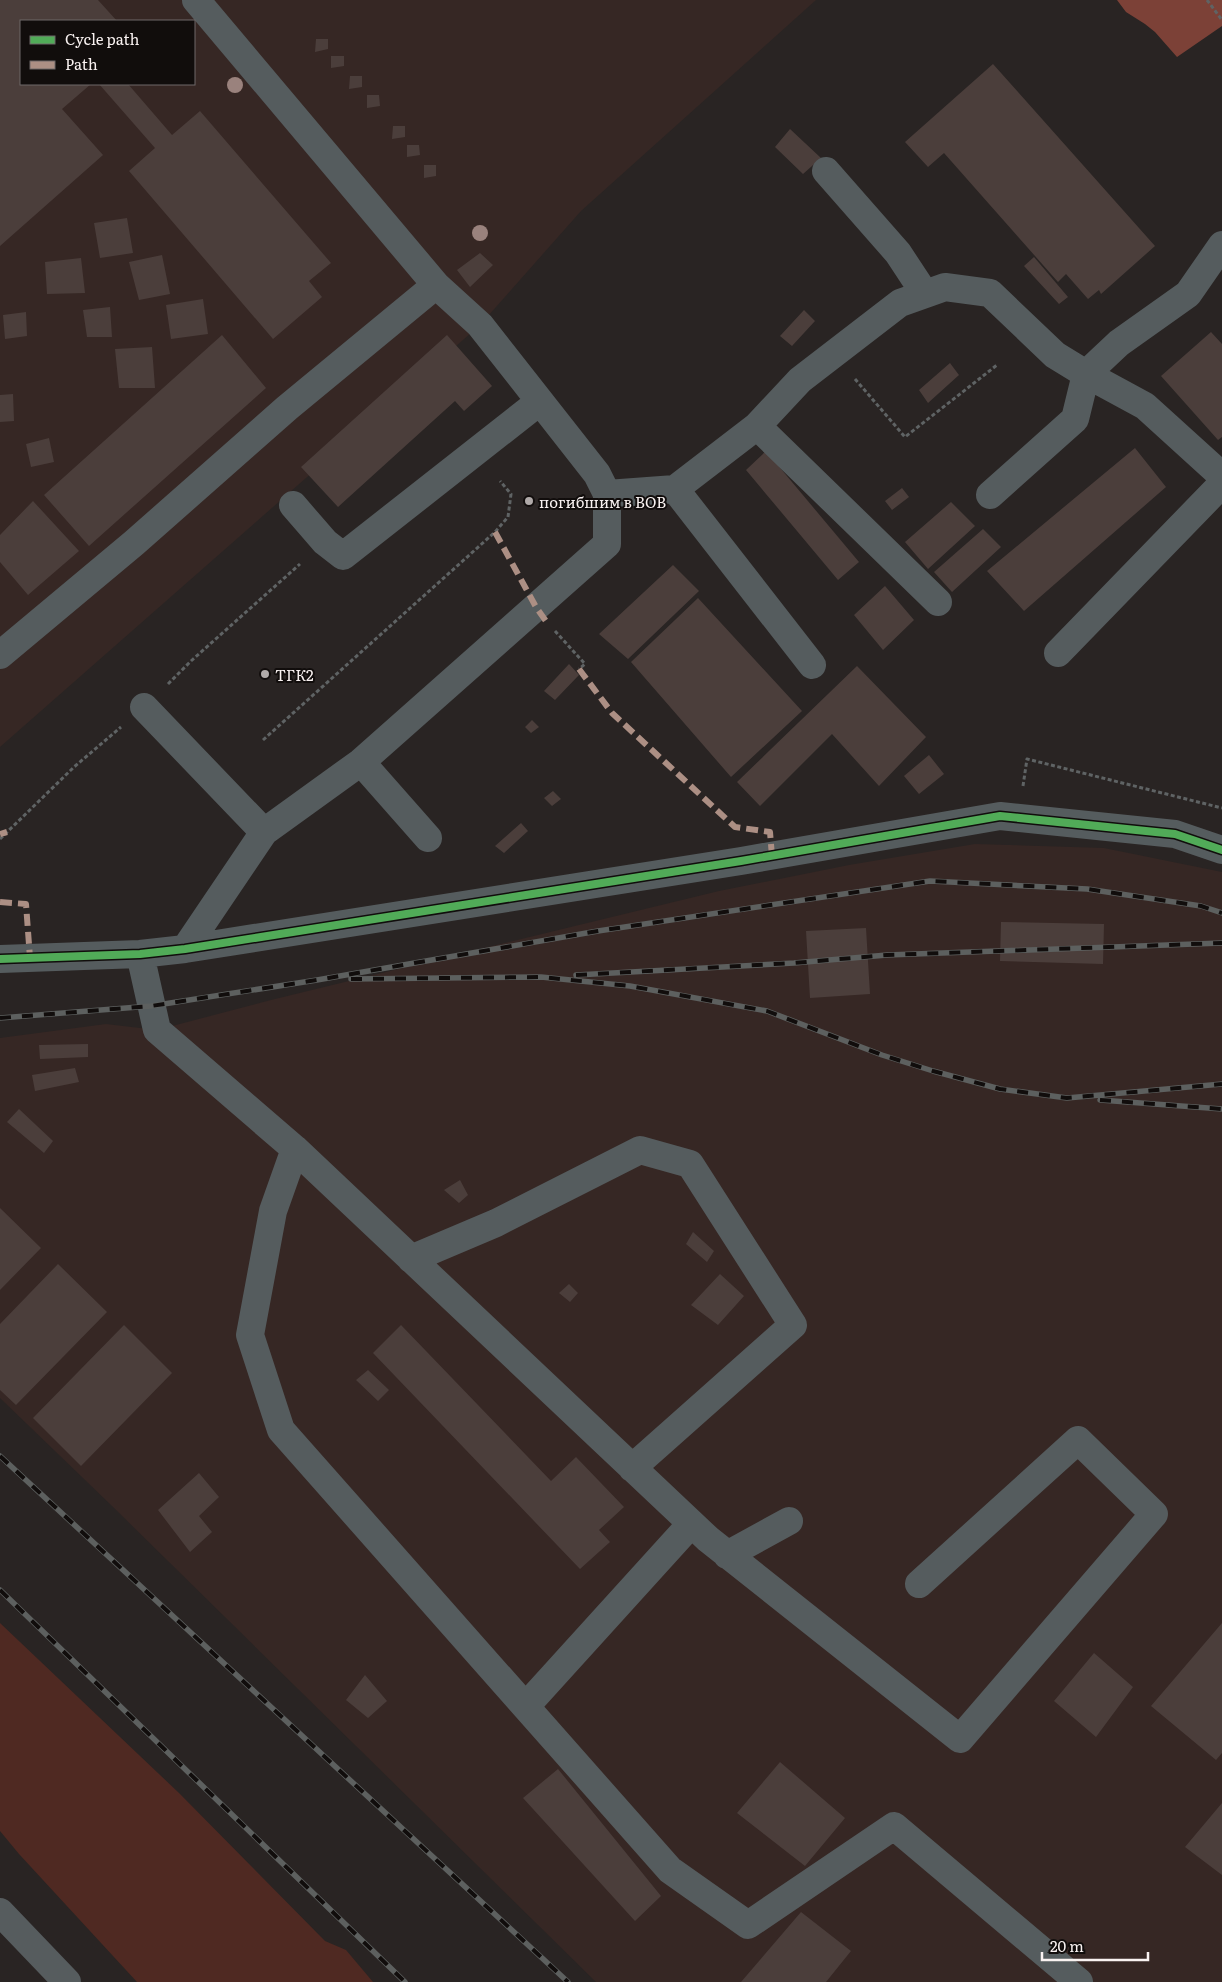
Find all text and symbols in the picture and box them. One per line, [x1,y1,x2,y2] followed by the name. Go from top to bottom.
[20,20,195,85] legend
[65,27,140,50] text: Cycle path
[65,52,98,75] text: Path
[539,490,666,513] place label: погибшим в ВОВ
[523,495,535,507] marker: погибшим в ВОВ
[275,663,314,686] place label: ТГК2
[259,668,271,680] marker: ТГК2
[1042,1930,1148,1962] scale bar
[1050,1934,1084,1957] text: 20 m

